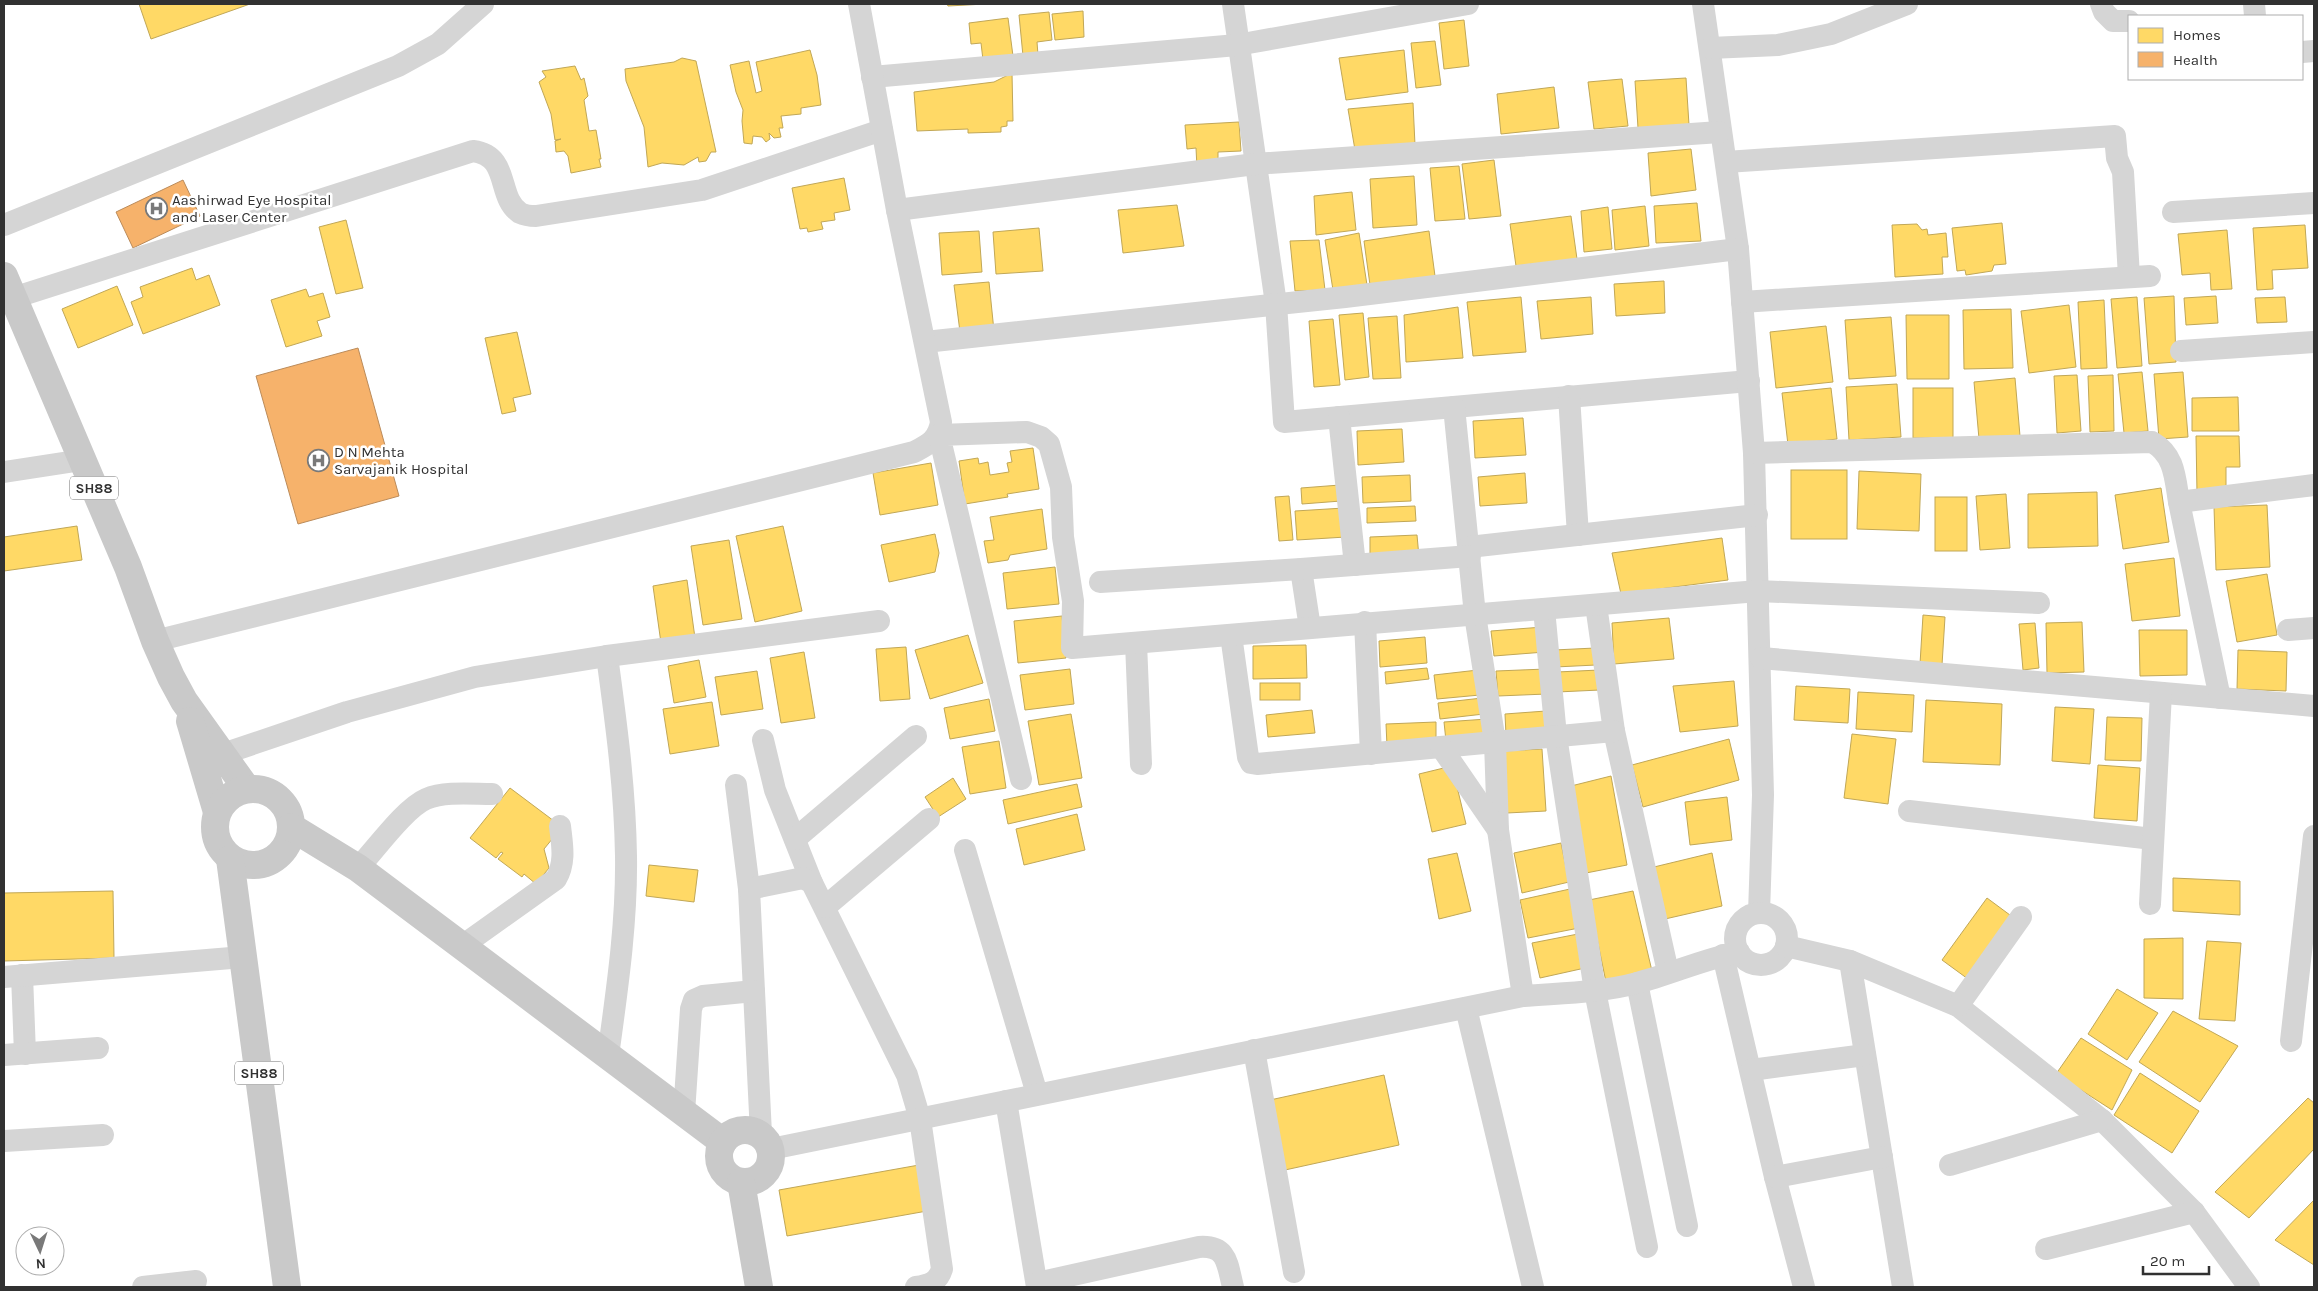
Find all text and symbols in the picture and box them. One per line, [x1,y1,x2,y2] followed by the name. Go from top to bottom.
[2128,15,2303,80] legend
[2173,26,2221,44] text: Homes
[2173,51,2218,69] text: Health
[172,191,331,226] place label: Aashirwad Eye Hospital and Laser Center
[144,197,168,221] hospital icon: Aashirwad Eye Hospital and Laser Center
[334,443,468,478] place label: D N Mehta Sarvajanik Hospital
[306,449,330,473] hospital icon: D N Mehta Sarvajanik Hospital
[70,476,118,499] road number: SH88
[235,1062,283,1084] road number: SH88
[15,1226,65,1276] north arrow
[2143,1244,2209,1276] scale bar
[2150,1252,2185,1270] text: 20 m
[35,1255,46,1272] text: N

